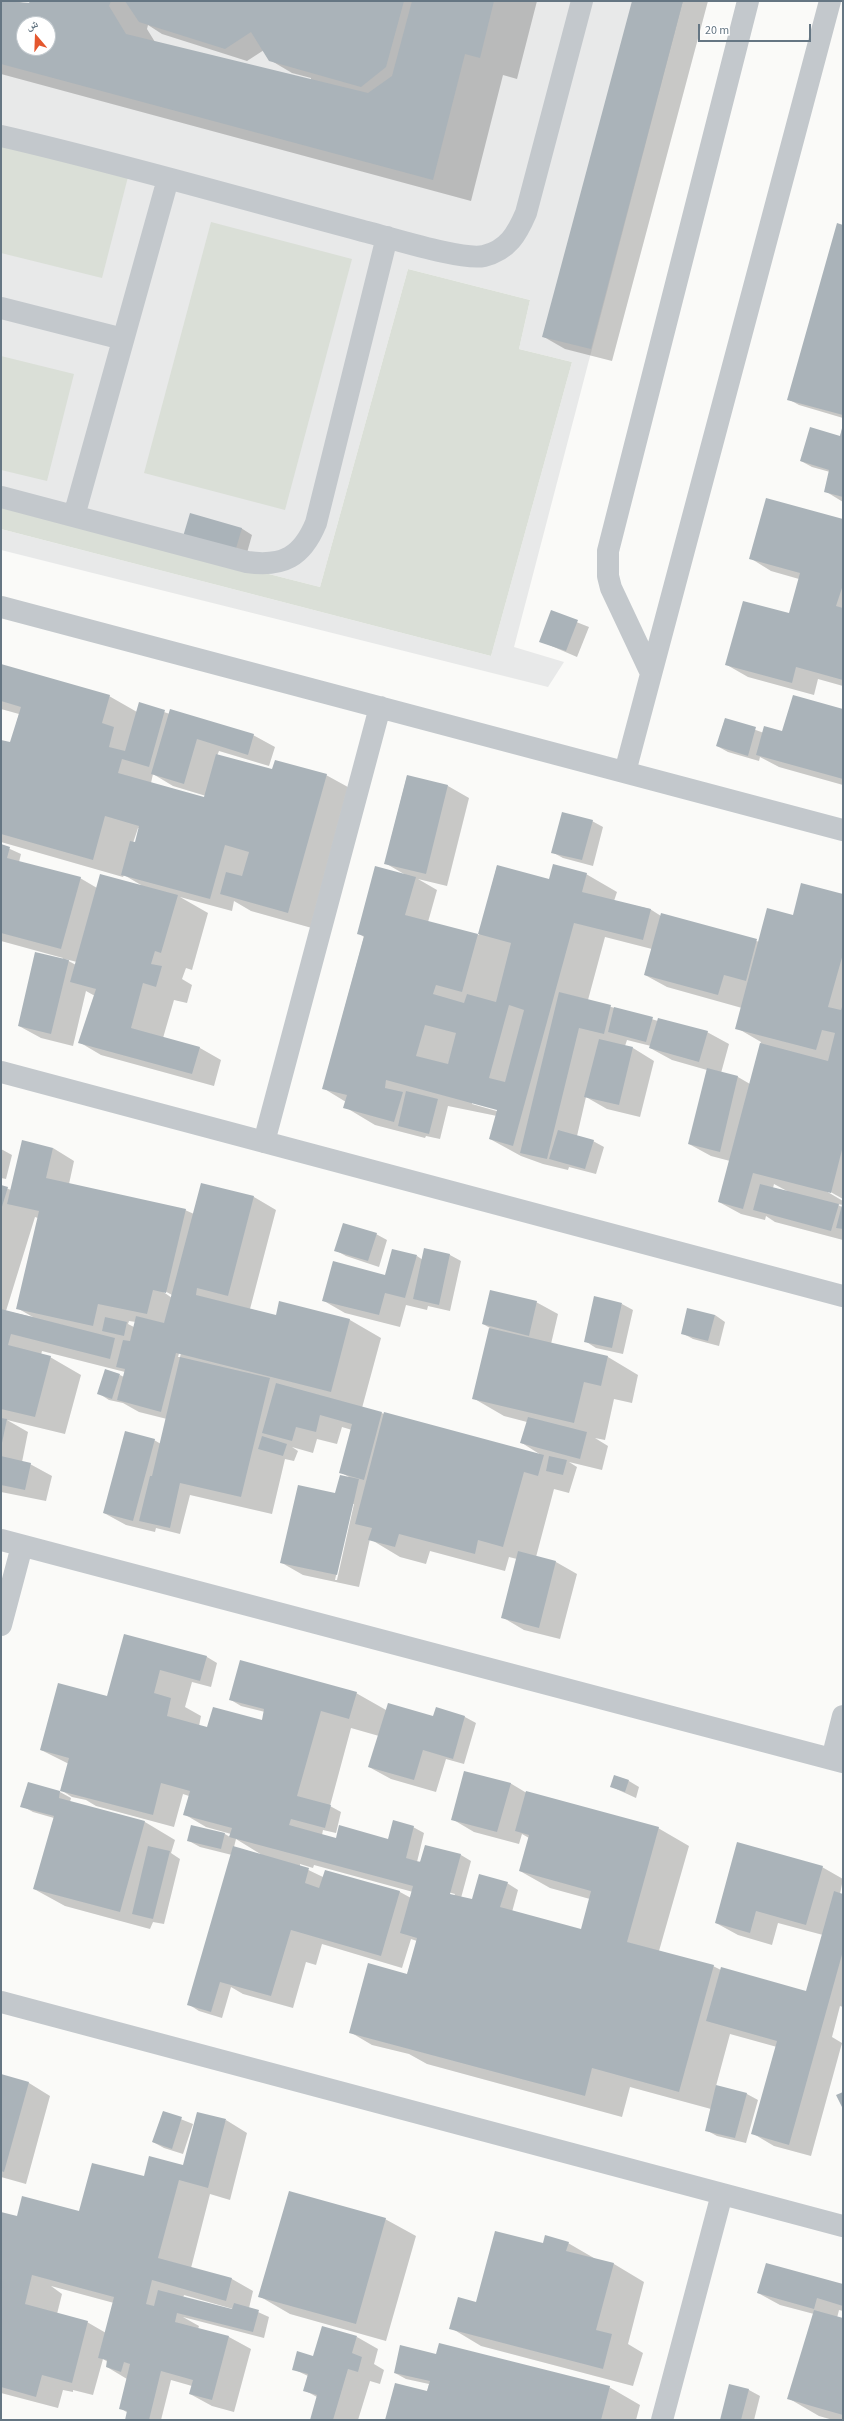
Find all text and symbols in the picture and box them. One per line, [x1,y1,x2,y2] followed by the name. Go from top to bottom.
[16,16,56,56] north arrow
[24,16,40,34] text: ش
[700,16,813,42] scale bar
[705,22,729,39] text: 20 m

